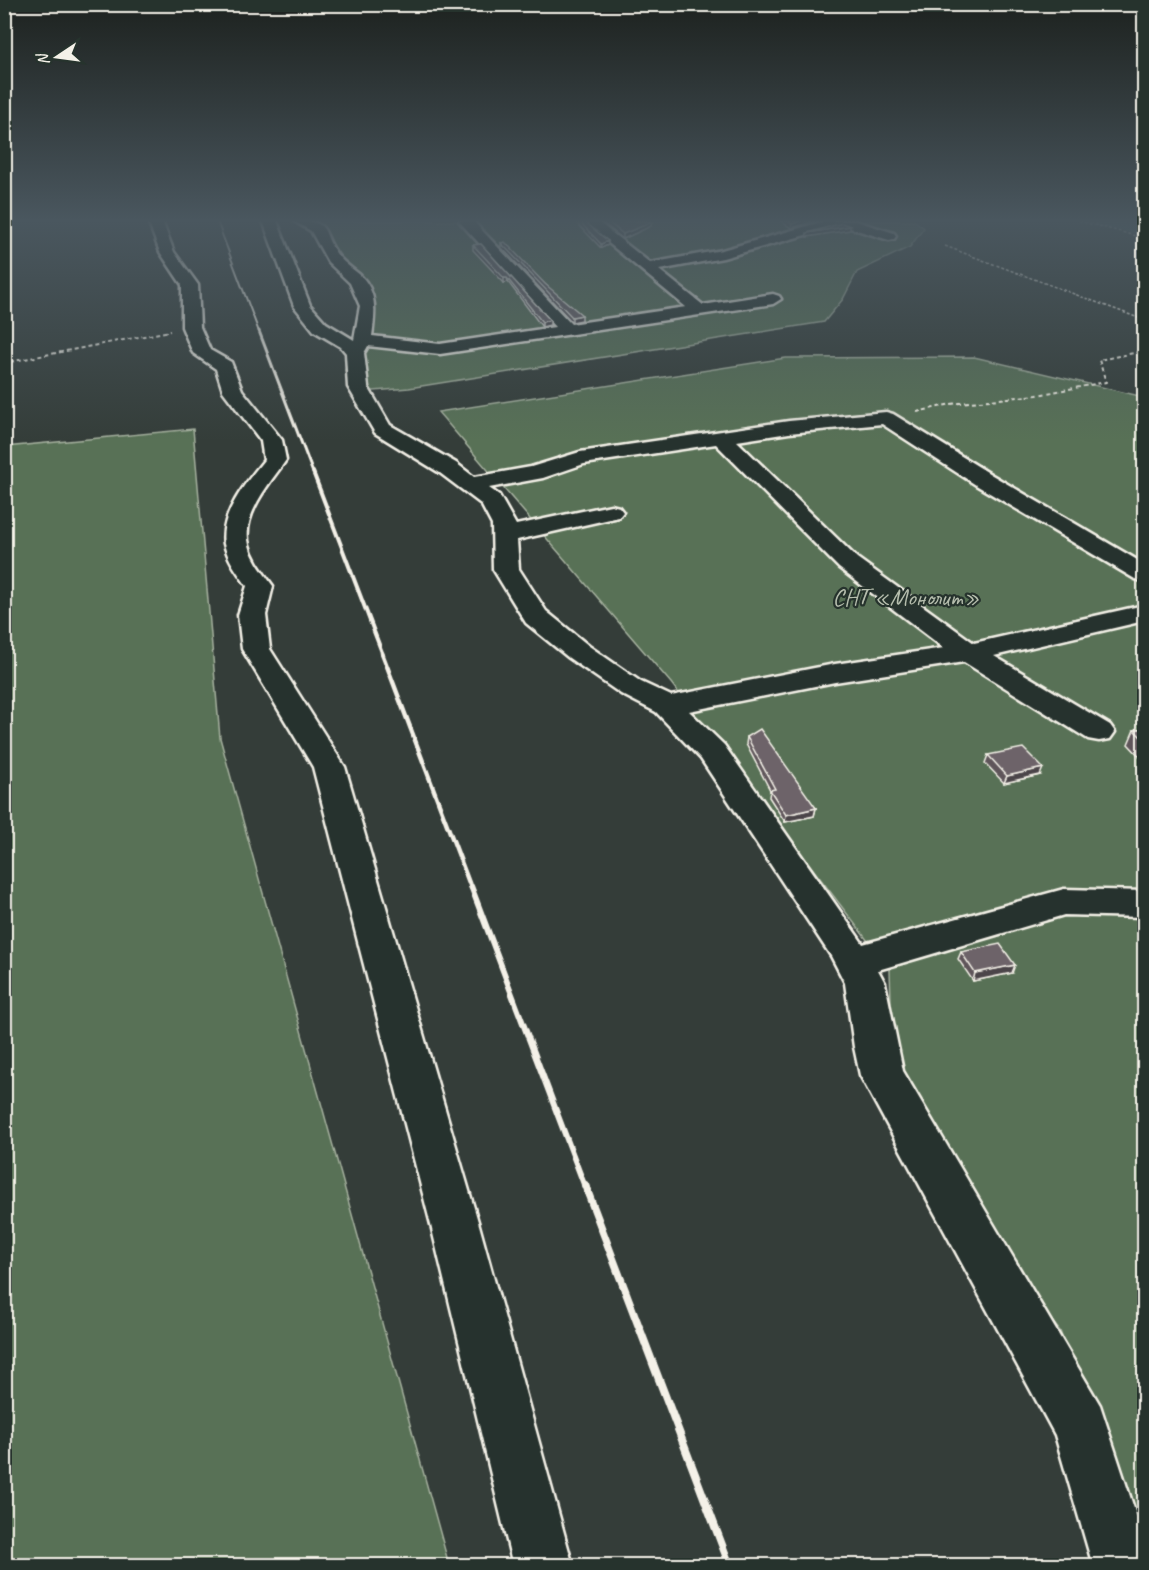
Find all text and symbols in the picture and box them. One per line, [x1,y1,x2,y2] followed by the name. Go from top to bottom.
[27,27,87,87] north arrow
[32,50,54,67] text: N
[832,582,980,612] park label: СНТ «Монолит»

